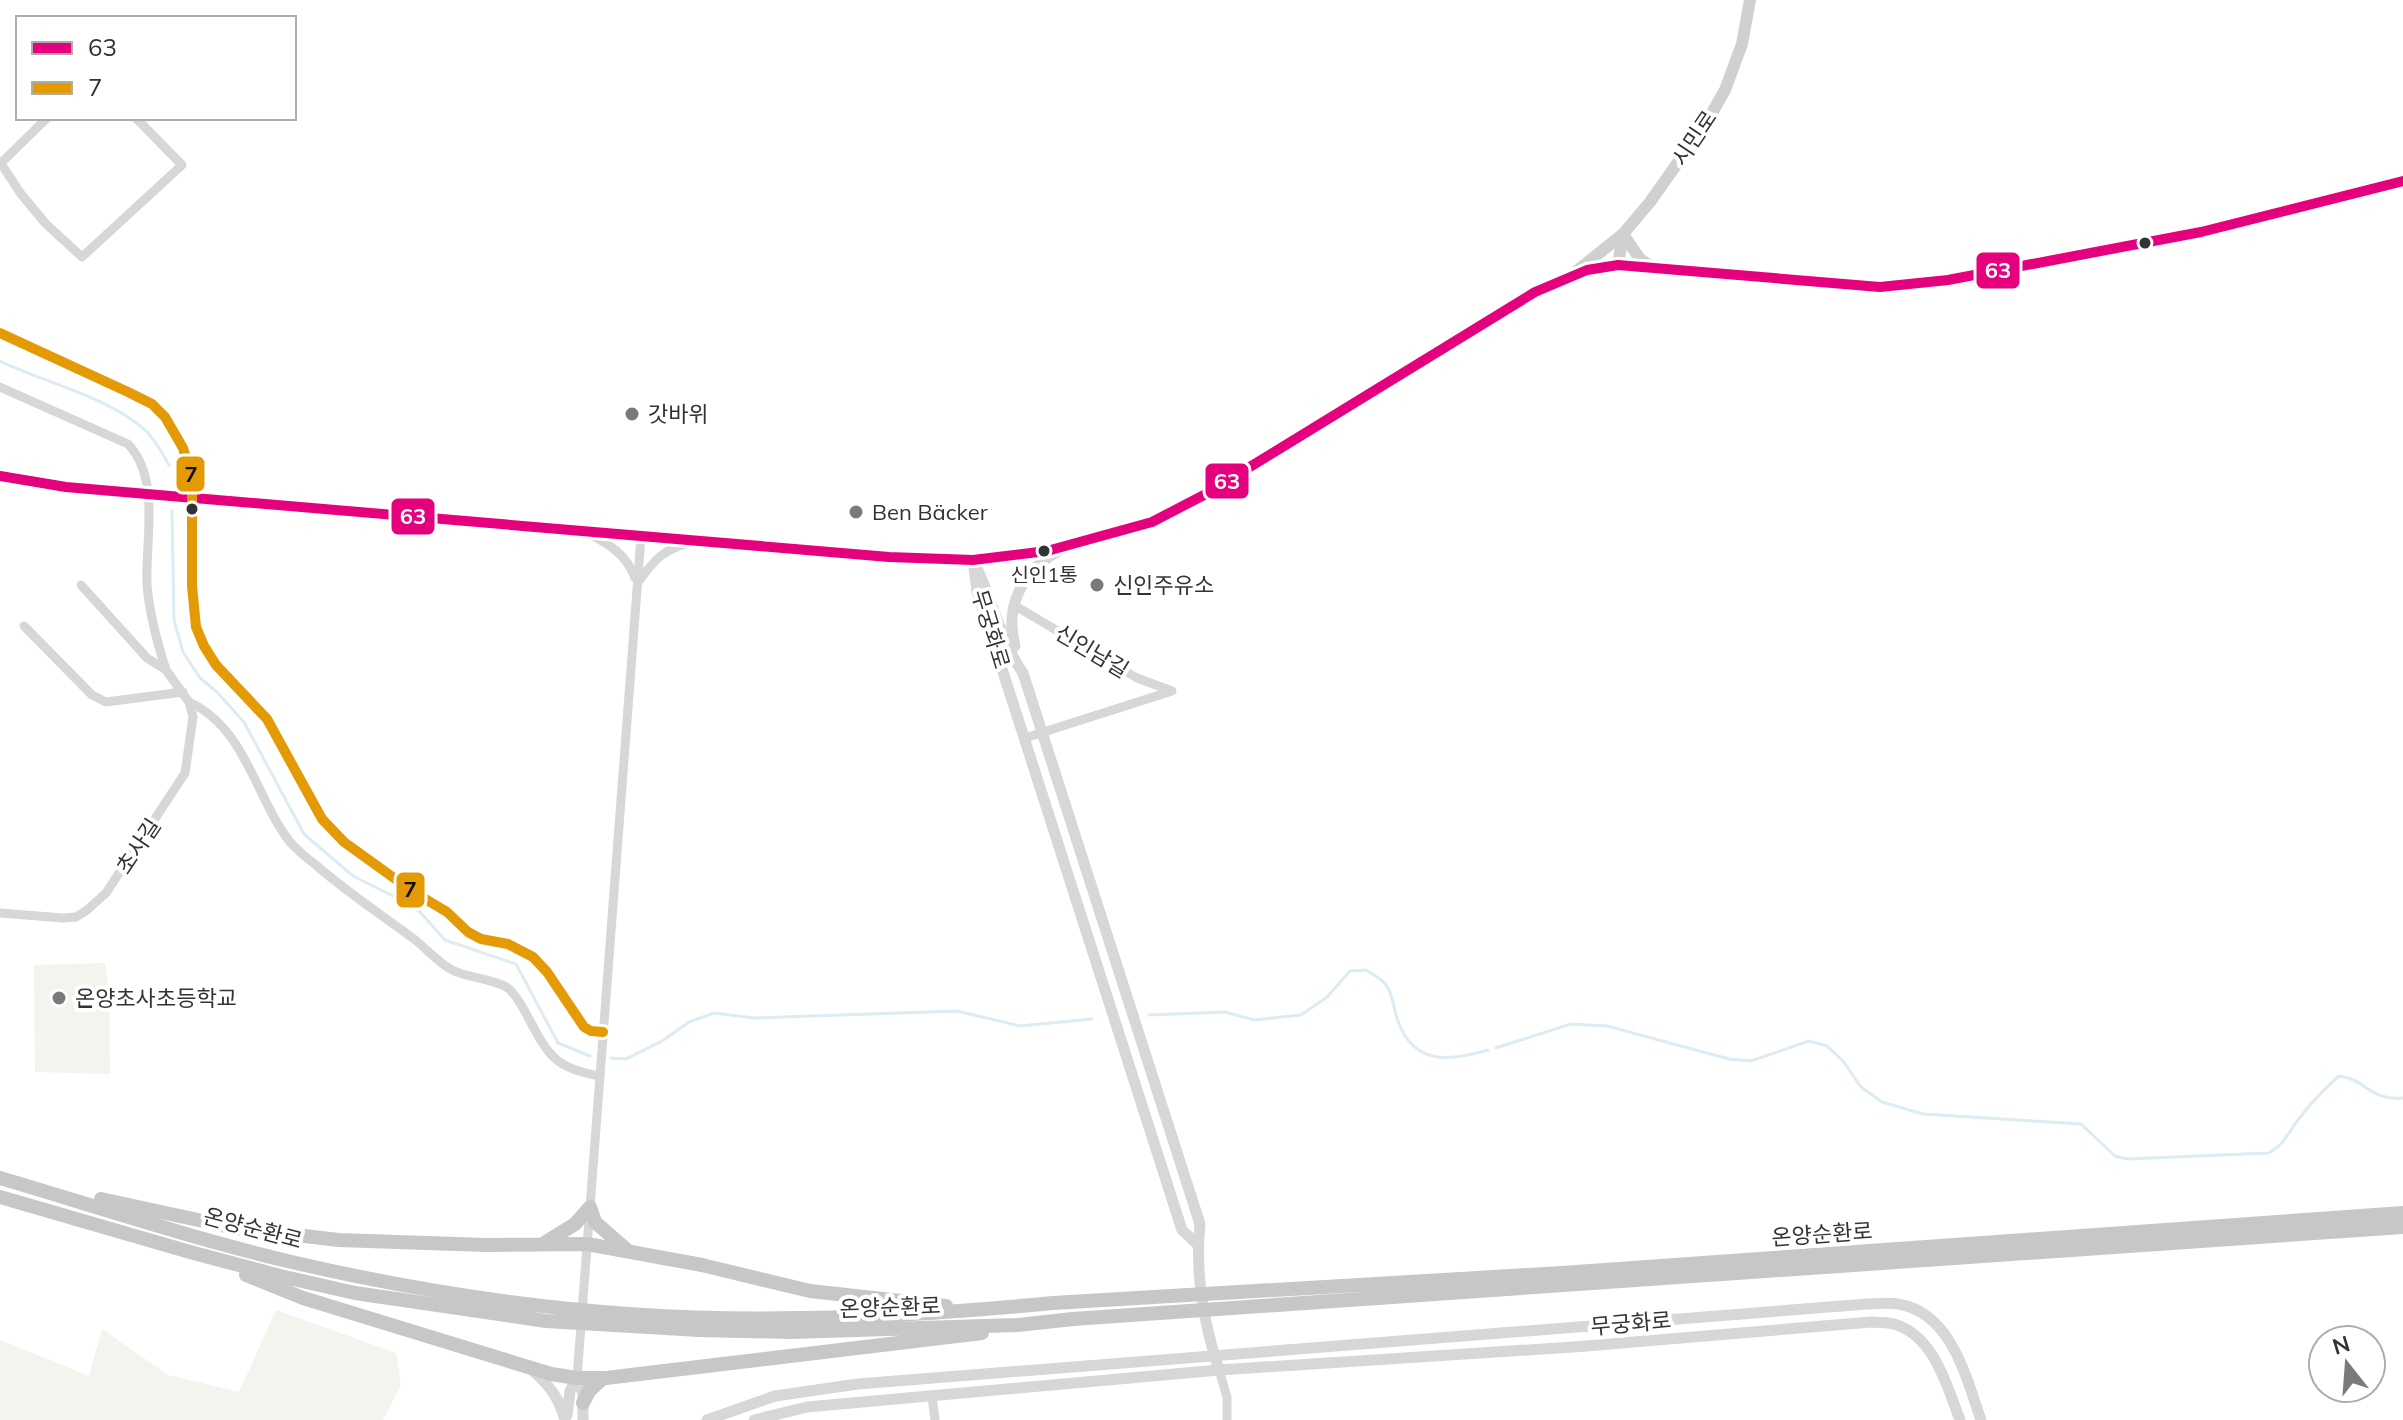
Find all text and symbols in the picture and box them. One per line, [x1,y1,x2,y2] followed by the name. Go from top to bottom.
[16,16,296,120] legend
[88,32,117,62] text: 63
[88,72,102,102] text: 7
[1665,105,1723,171] street label: 시민로
[2137,235,2153,251] unlabelled marker
[1975,251,2021,290] line badge: 63
[1985,256,2011,284] text: 63
[648,400,709,428] place label: 갓바위
[623,405,641,423] marker: 갓바위
[175,455,206,493] line badge: 7
[184,460,198,488] text: 7
[1204,462,1250,500] line badge: 63
[1214,467,1240,495] text: 63
[390,497,436,536] line badge: 63
[872,498,988,526] place label: Ben Bäcker
[184,501,200,517] unlabelled marker
[400,502,426,530] text: 63
[847,503,865,521] marker: Ben Bäcker
[1036,543,1052,559] marker: 신인1통
[1010,562,1078,587] place label: 신인1통
[1113,571,1214,599] place label: 신인주유소
[1088,576,1106,594] marker: 신인주유소
[966,586,1016,672] street label: 무궁화로
[1050,618,1134,684] street label: 신인남길
[109,813,167,879] street label: 초사길
[395,871,426,909] line badge: 7
[403,875,417,903] text: 7
[75,984,237,1012] place label: 온양초사초등학교
[50,989,68,1007] marker: 온양초사초등학교
[200,1201,306,1255] street label: 온양순환로
[1771,1217,1873,1251] street label: 온양순환로
[839,1291,941,1323] street label: 온양순환로
[1589,1306,1673,1340] street label: 무궁화로
[2307,1324,2387,1404] north arrow
[2329,1329,2353,1361] text: N

